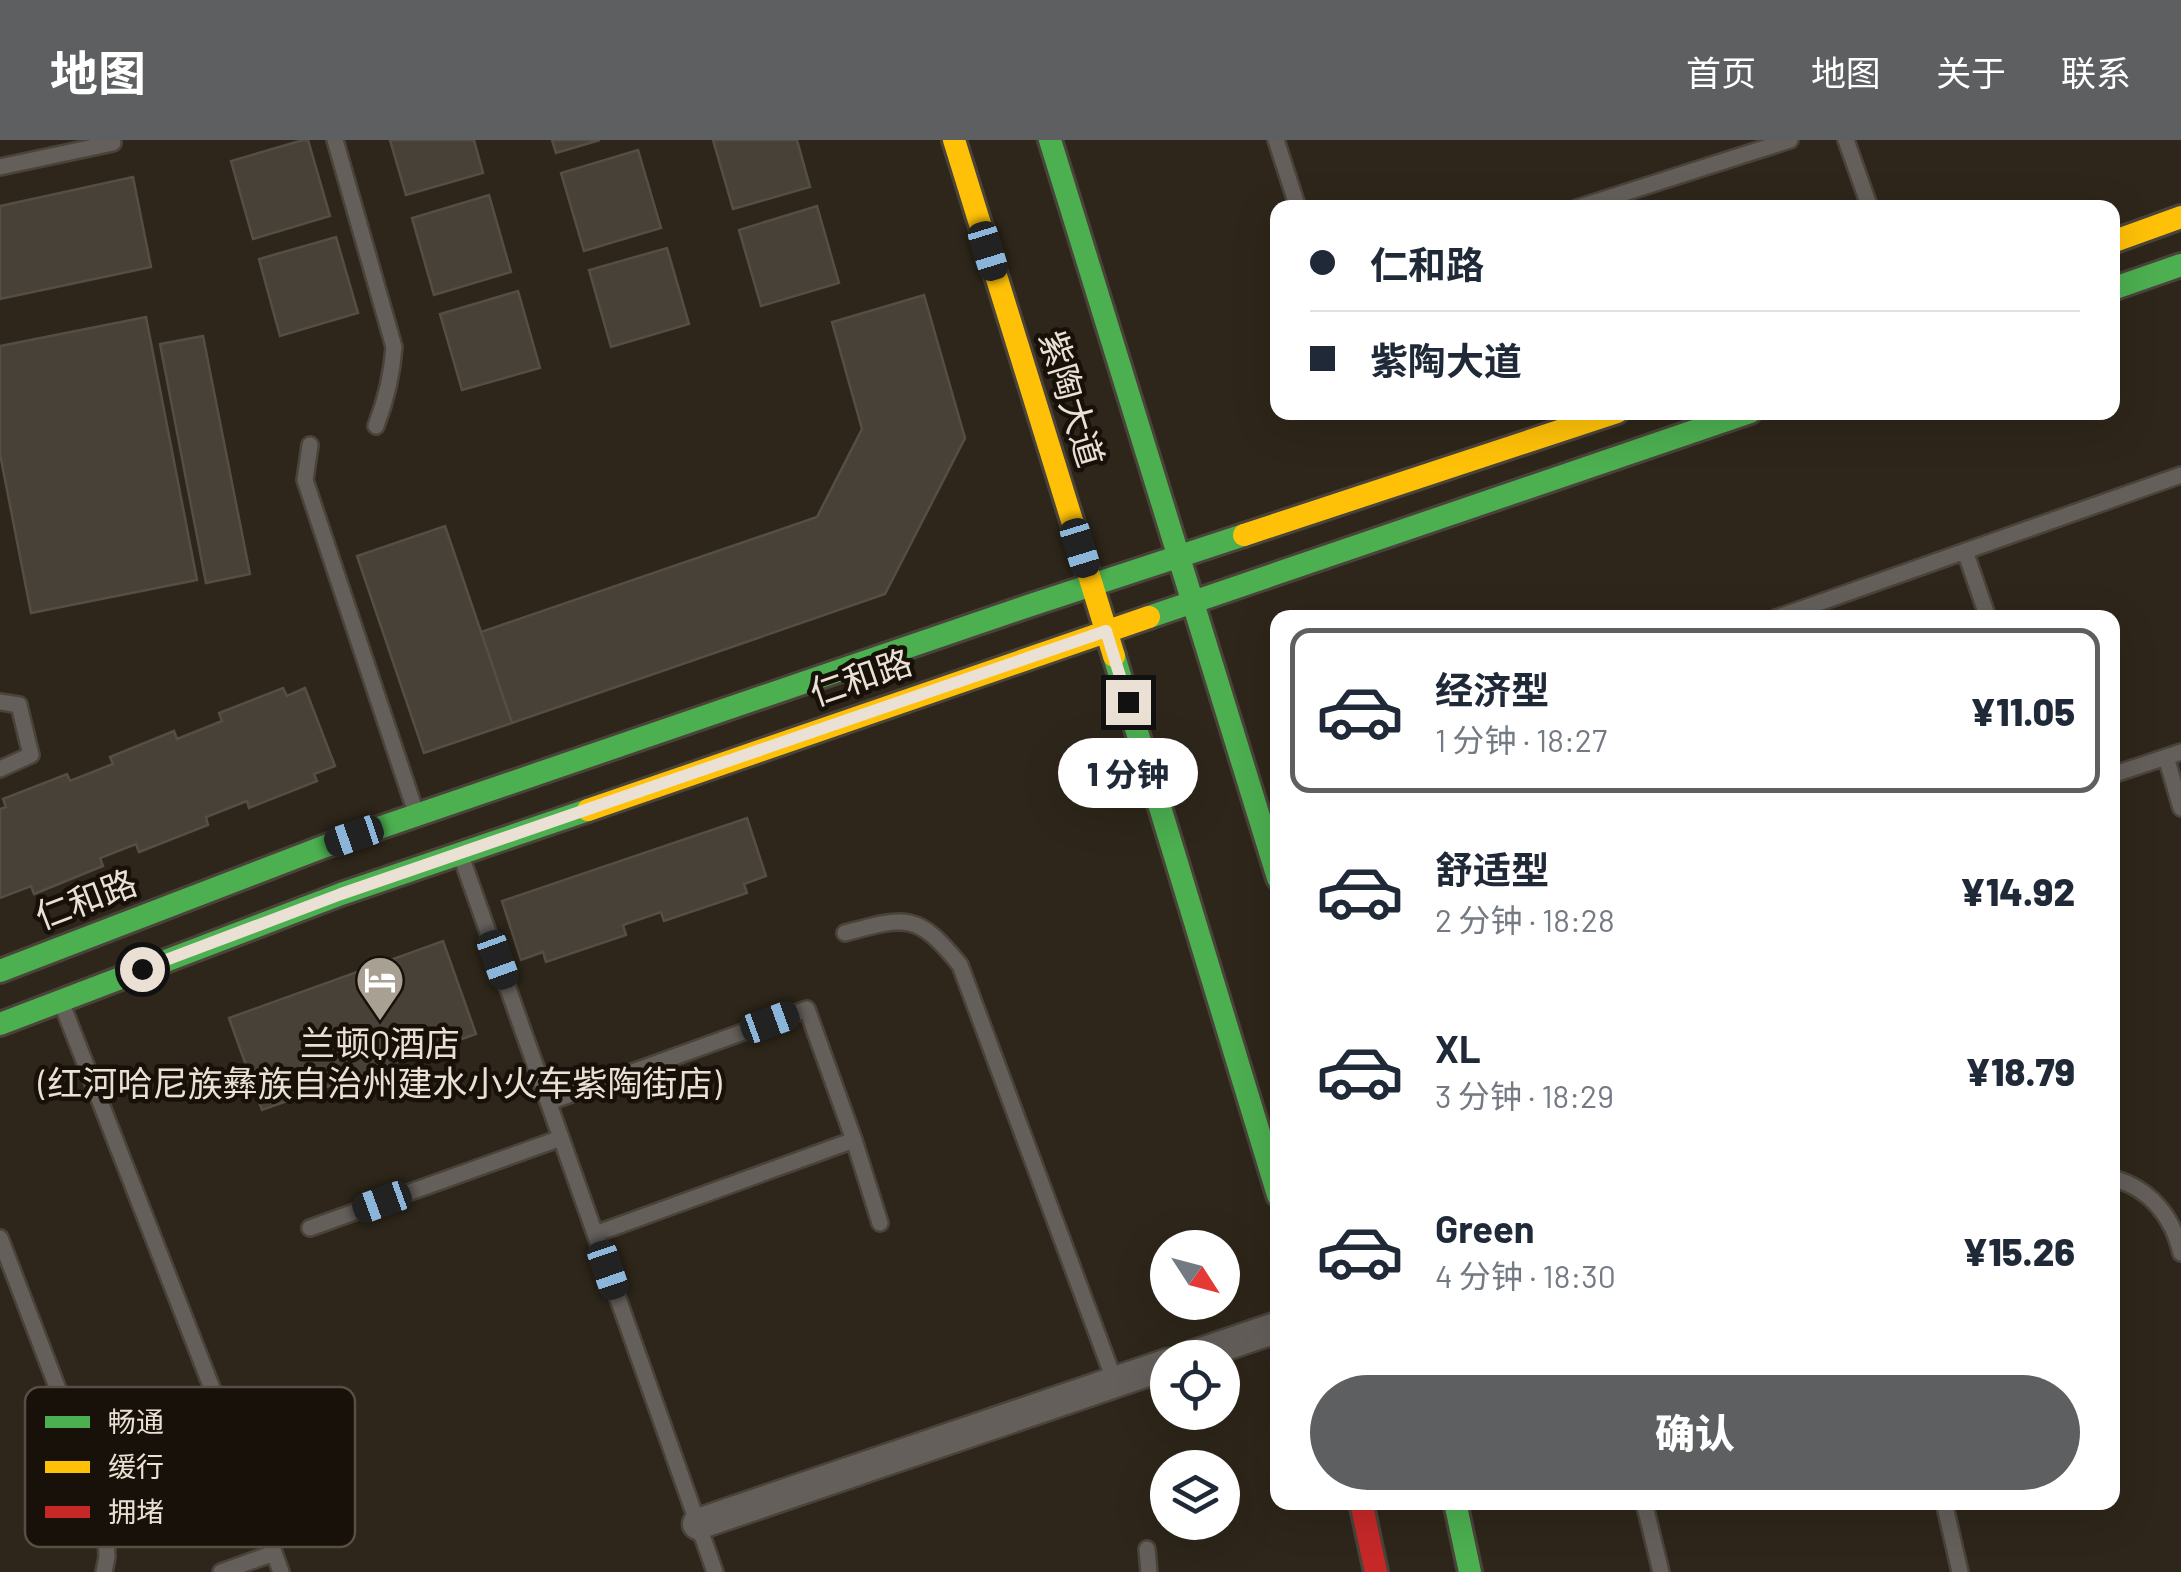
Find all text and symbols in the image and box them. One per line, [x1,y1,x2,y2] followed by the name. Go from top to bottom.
[50,43,146,101] text: 地图
[1686,51,1756,93] text: 首页
[1811,51,1881,93] text: 地图
[1936,51,2006,93] text: 关于
[2061,51,2131,93] text: 联系
[965,218,1011,284] car
[1370,241,1484,287] text: 仁和路
[1032,325,1113,472] street label: 紫陶大道
[1370,337,1522,383] text: 紫陶大道
[1057,515,1103,581] car
[804,639,917,713] street label: 仁和路
[1315,666,1405,756] icon: car
[1435,666,1549,712] text: 经济型
[1106,680,1151,725] route end
[1970,688,2075,734] text: ¥11.05
[1435,720,1607,758] text: 1 分钟 · 18:27
[1058,737,1198,807] callout: 1 分钟
[1087,754,1169,792] text: 1 分钟
[321,812,387,860] car
[1315,846,1405,936] icon: car
[1435,846,1549,892] text: 舒适型
[29,860,142,937] street label: 仁和路
[1960,868,2075,914] text: ¥14.92
[1435,900,1615,938] text: 2 分钟 · 18:28
[474,927,522,993] car
[120,947,165,992] route start
[354,954,406,1022] hotel icon: 兰顿Q酒店 (红河哈尼族彝族自治州建水小火车紫陶街店)
[737,998,803,1046] car
[37,1021,722,1103] place label: 兰顿Q酒店 (红河哈尼族彝族自治州建水小火车紫陶街店)
[1435,1025,1481,1071] text: XL
[1315,1026,1405,1116] icon: car
[1965,1048,2075,1094] text: ¥18.79
[1435,1076,1614,1114] text: 3 分钟 · 18:29
[349,1178,415,1226] car
[1435,1205,1535,1251] text: Green
[1315,1206,1405,1296] icon: car
[1962,1228,2075,1274] text: ¥15.26
[1150,1230,1240,1320] north arrow
[1150,1230,1240,1540] map controls
[584,1237,632,1303] car
[1435,1256,1616,1294] text: 4 分钟 · 18:30
[1150,1340,1240,1430] button: locate
[1310,1375,2080,1490] button: 确认
[25,1387,355,1547] legend
[108,1404,164,1438] text: 畅通
[108,1449,164,1483] text: 缓行
[1150,1450,1240,1540] button: layers
[108,1494,164,1528] text: 拥堵

